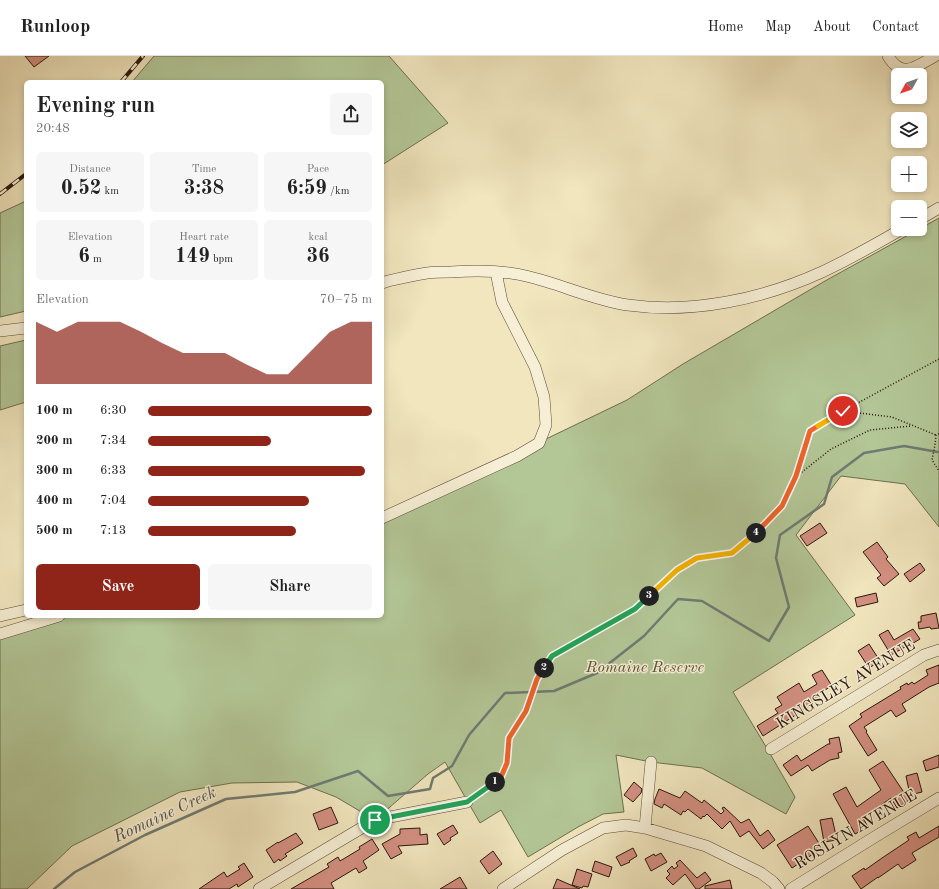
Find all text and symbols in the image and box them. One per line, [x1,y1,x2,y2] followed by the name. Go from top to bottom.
[20,18,90,37] text: Runloop
[708,20,743,34] text: Home
[765,20,791,34] text: Map
[813,20,850,34] text: About
[872,20,919,34] text: Contact
[891,68,927,104] north arrow
[891,68,927,236] map controls
[330,93,372,135] button: share
[36,95,155,117] text: Evening run
[891,112,927,148] button: layers
[36,122,70,135] text: 20:48
[891,156,927,192] button: +
[69,164,111,175] text: Distance
[192,164,216,175] text: Time
[307,164,329,175] text: Pace
[61,179,101,199] text: 0.52
[184,179,224,199] text: 3:38
[287,179,327,199] text: 6:59
[101,186,119,197] text: km
[327,186,349,197] text: /km
[891,200,927,236] button: −
[68,232,112,243] text: Elevation
[179,232,229,243] text: Heart rate
[309,232,327,243] text: kcal
[78,247,90,267] text: 6
[175,247,210,267] text: 149
[306,247,330,267] text: 36
[90,254,102,265] text: m
[210,254,233,265] text: bpm
[36,293,89,306] text: Elevation
[320,293,372,306] text: 70–75 m
[826,394,860,428] pin
[832,400,854,422] icon: check
[36,404,73,417] text: 100 m
[100,404,126,417] text: 6:30
[36,434,73,447] text: 200 m
[100,434,126,447] text: 7:34
[36,464,73,477] text: 300 m
[100,464,126,477] text: 6:33
[36,494,73,507] text: 400 m
[100,494,126,507] text: 7:04
[746,523,766,543] pin: 4
[36,524,73,537] text: 500 m
[100,524,126,537] text: 7:13
[753,527,759,538] text: 4
[36,564,200,610] button: Save
[208,564,372,610] button: Share
[639,586,659,606] pin: 3
[646,590,652,601] text: 3
[774,637,918,733] street label: KINGSLEY AVENUE
[534,658,554,678] pin: 2
[585,660,705,676] park label: Romaine Reserve
[541,662,547,673] text: 2
[485,772,505,792] pin: 1
[492,776,498,787] text: 1
[110,784,219,847] water label: Romaine Creek
[792,787,920,873] street label: ROSLYN AVENUE
[358,803,392,837] pin
[364,809,386,831] icon: arrive

